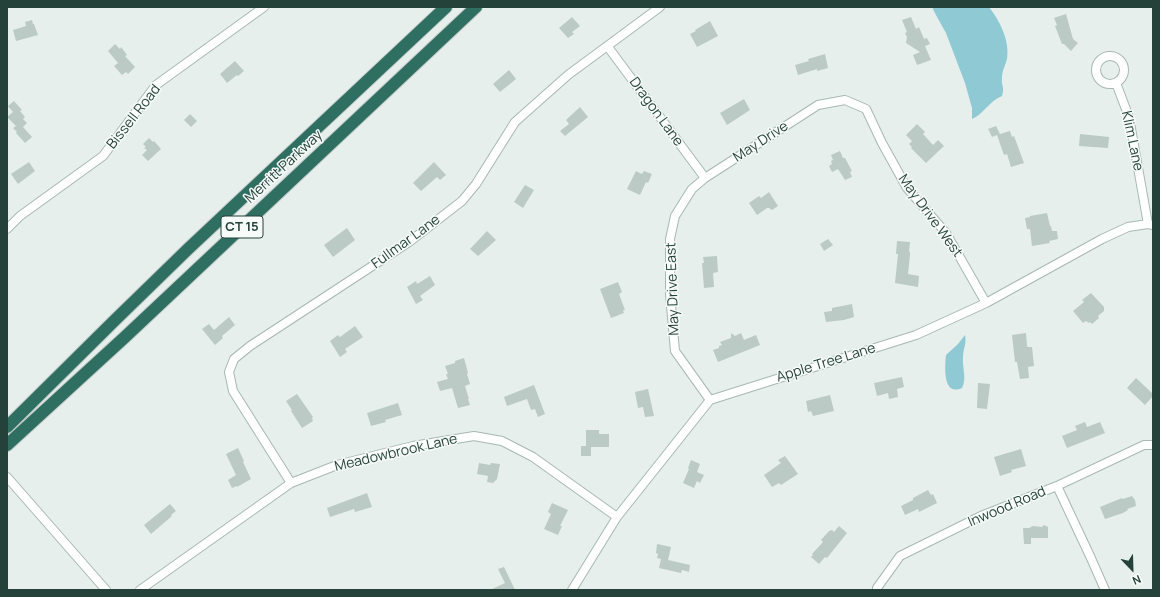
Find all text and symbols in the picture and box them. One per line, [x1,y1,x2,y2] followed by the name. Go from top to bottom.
[625,74,687,150] street label: Dragon Lane
[104,81,164,153] street label: Bissell Road
[1117,109,1147,173] street label: Klim Lane
[730,118,792,166] street label: May Drive
[242,127,326,207] street label: Merritt Parkway
[894,171,966,261] street label: May Drive West
[368,211,444,273] street label: Fullmar Lane
[221,216,263,238] road number: CT 15
[663,242,683,336] street label: May Drive East
[774,340,878,386] street label: Apple Tree Lane
[333,431,459,475] street label: Meadowbrook Lane
[966,483,1048,531] street label: Inwood Road
[1112,549,1152,589] north arrow
[1130,572,1143,589] text: N

